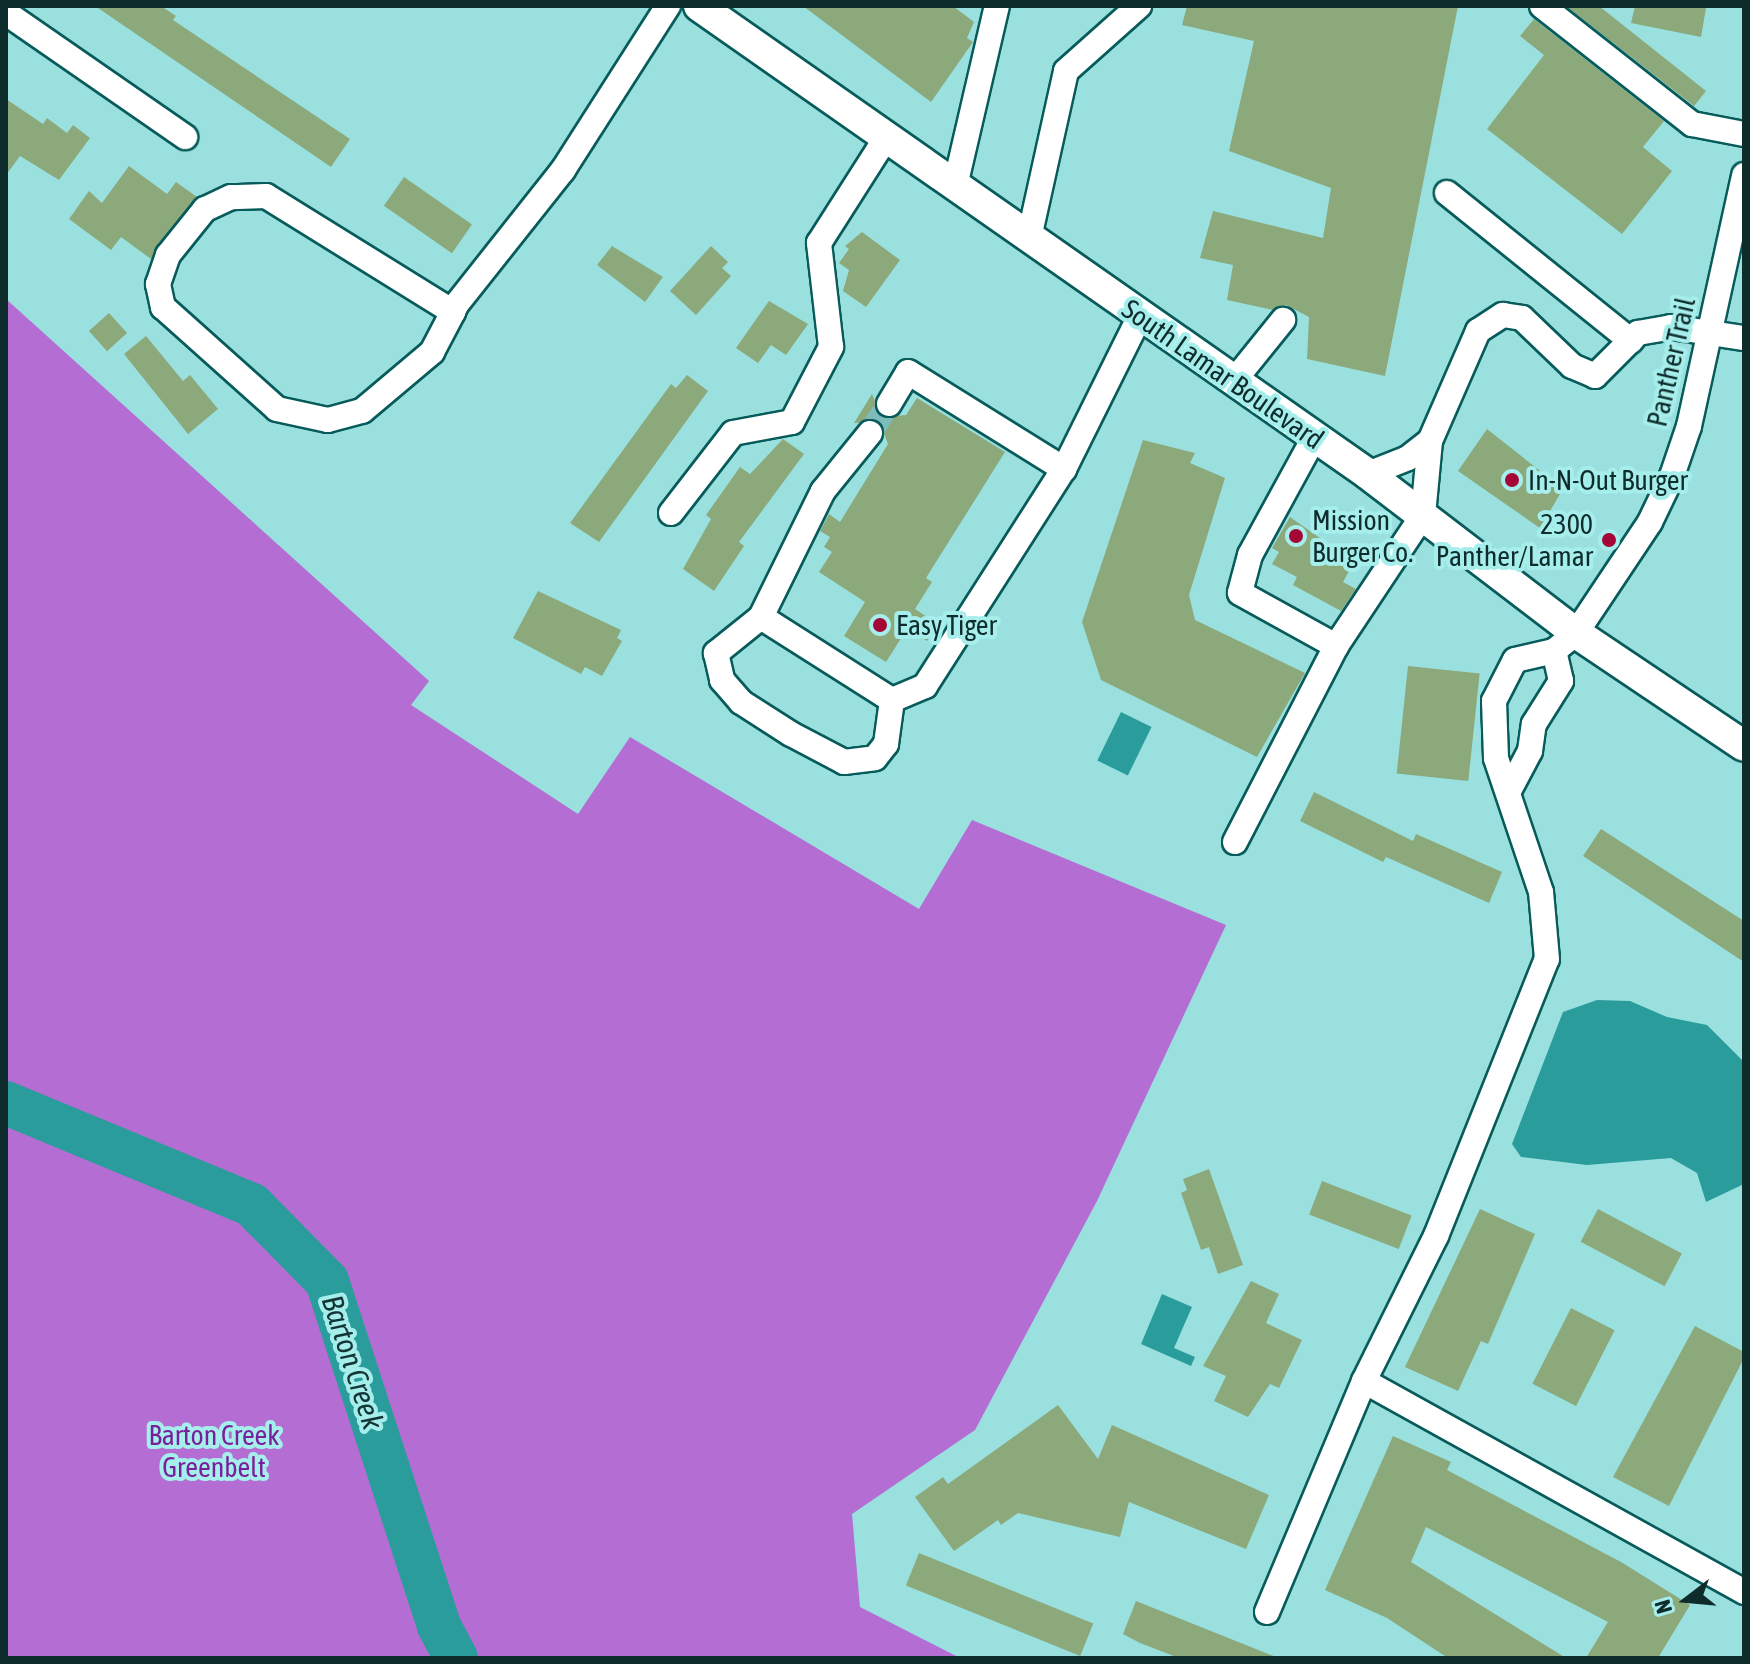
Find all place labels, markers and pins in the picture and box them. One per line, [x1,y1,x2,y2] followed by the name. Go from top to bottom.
[1528,463,1688,497] place label: In-N-Out Burger
[1503,471,1521,489] marker: In-N-Out Burger
[1312,503,1413,569] place label: Mission Burger Co.
[1436,507,1593,573] place label: 2300 Panther/Lamar
[1287,527,1305,545] marker: Mission Burger Co.
[1600,531,1618,549] marker: 2300 Panther/Lamar
[896,608,997,642] place label: Easy Tiger
[871,616,889,634] marker: Easy Tiger

